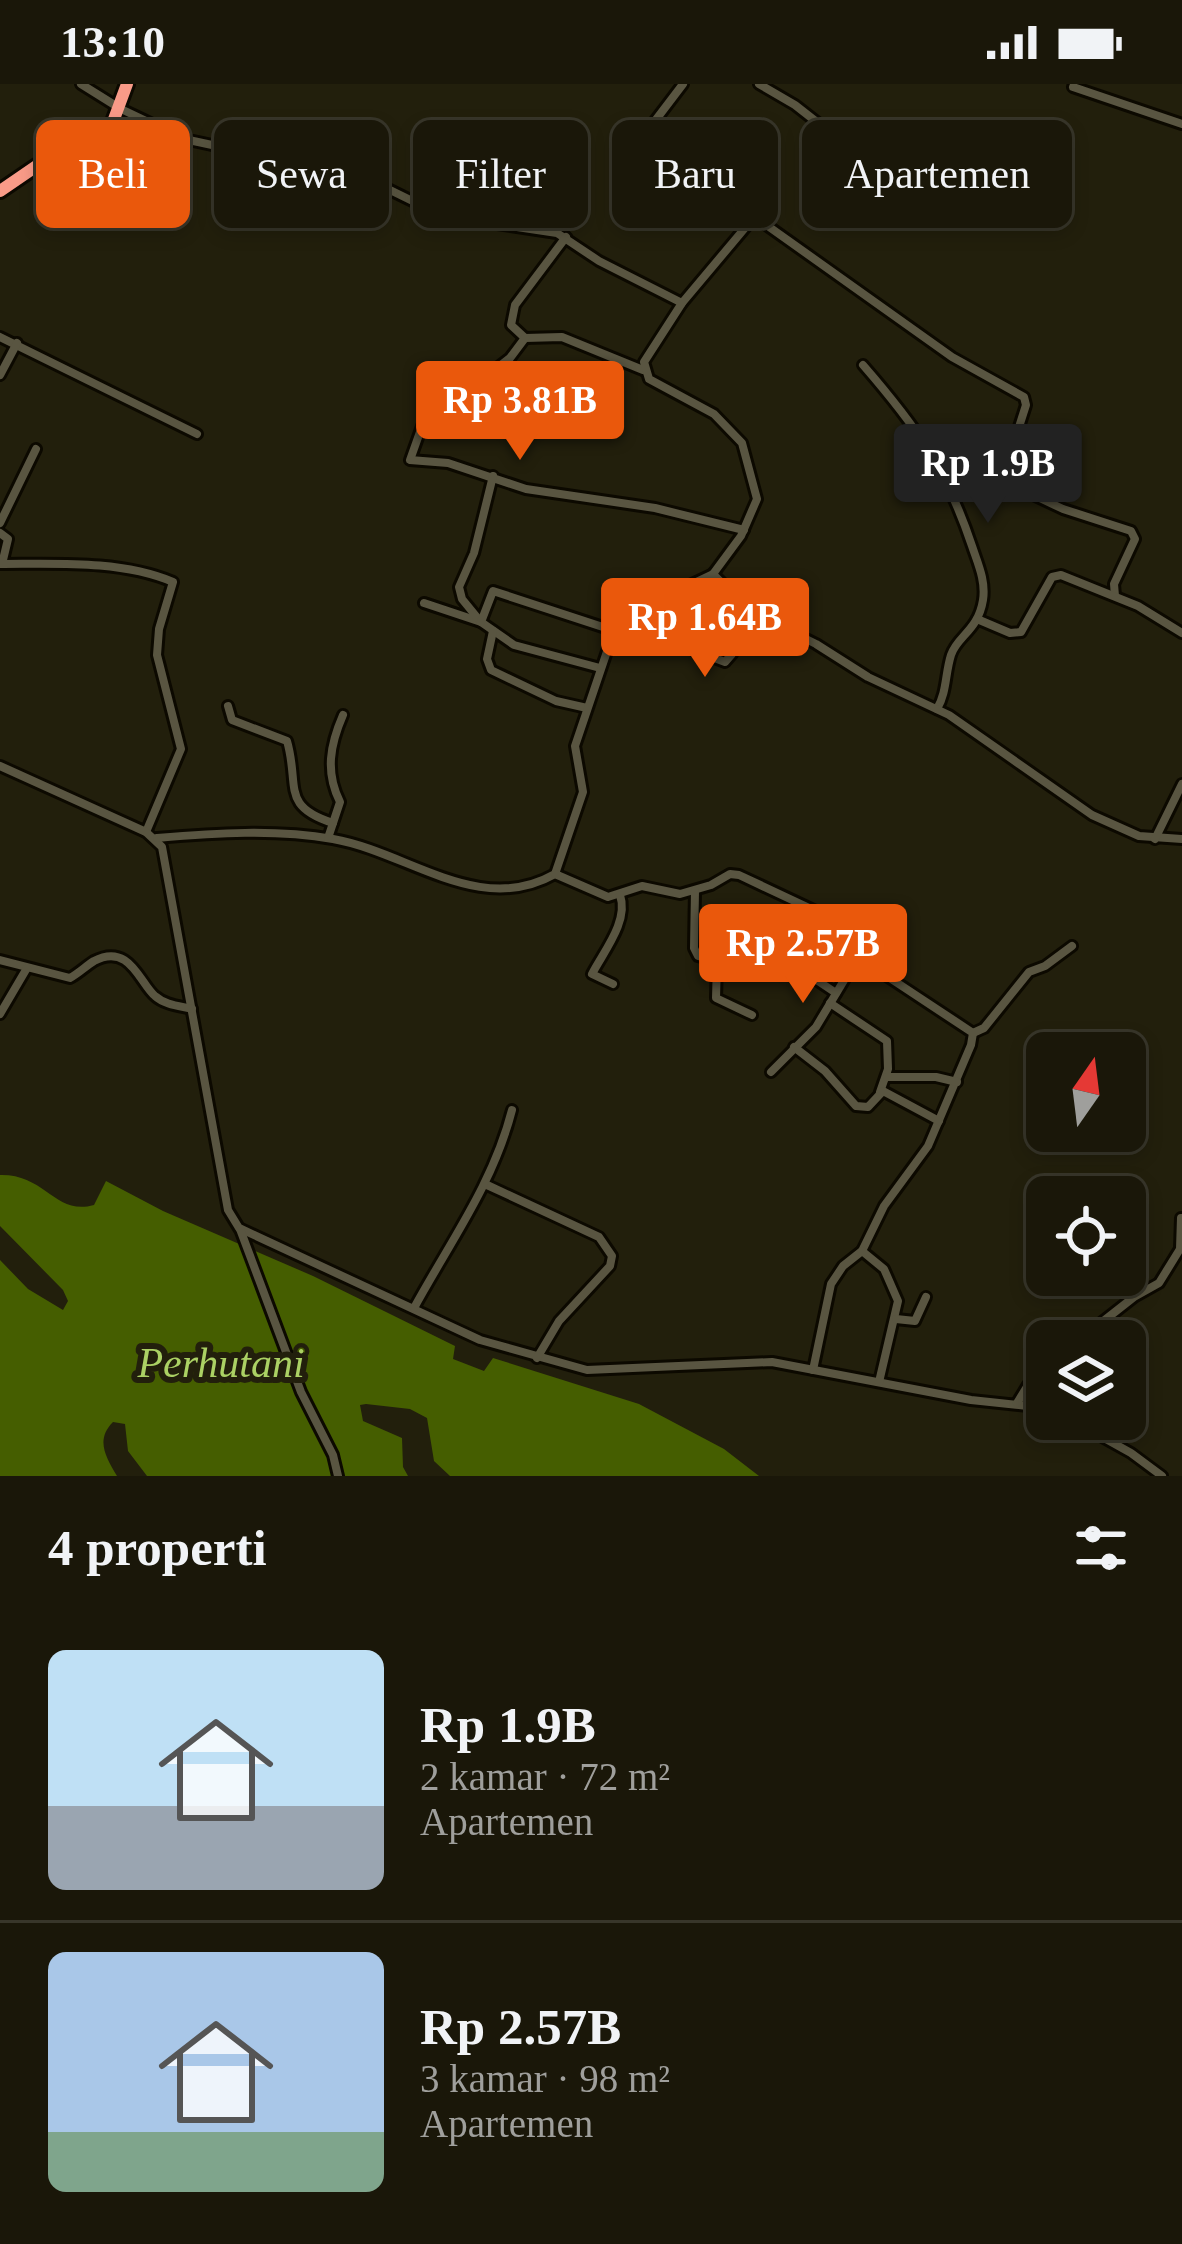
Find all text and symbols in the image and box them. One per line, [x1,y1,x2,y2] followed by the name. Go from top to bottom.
[60,17,165,67] text: 13:10
[36,120,190,228] chip: Beli
[214,120,389,228] chip: Sewa
[413,120,588,228] chip: Filter
[612,120,778,228] chip: Baru
[802,120,1072,228] chip: Apartemen
[396,361,644,463] pin: Rp 3.81B
[443,378,597,421] text: Rp 3.81B
[877,424,1099,526] pin: Rp 1.9B
[921,441,1055,484] text: Rp 1.9B
[581,578,829,680] pin: Rp 1.64B
[628,595,782,638] text: Rp 1.64B
[679,904,927,1006] pin: Rp 2.57B
[726,921,880,964] text: Rp 2.57B
[1026,1032,1146,1152] north arrow
[1026,1032,1146,1440] map controls
[1026,1176,1146,1296] button: locate
[1026,1320,1146,1440] button: layers
[136,1340,305,1386] park label: Perhutani
[1068,1515,1134,1581] icon: filters
[48,1520,267,1576] text: 4 properti
[420,1697,596,1753] text: Rp 1.9B
[144,1698,288,1842] icon: home
[420,1755,670,1798] text: 2 kamar · 72 m²
[420,1800,593,1843] text: Apartemen
[420,1999,621,2055] text: Rp 2.57B
[144,2000,288,2144] icon: home
[420,2057,670,2100] text: 3 kamar · 98 m²
[420,2102,593,2145] text: Apartemen

